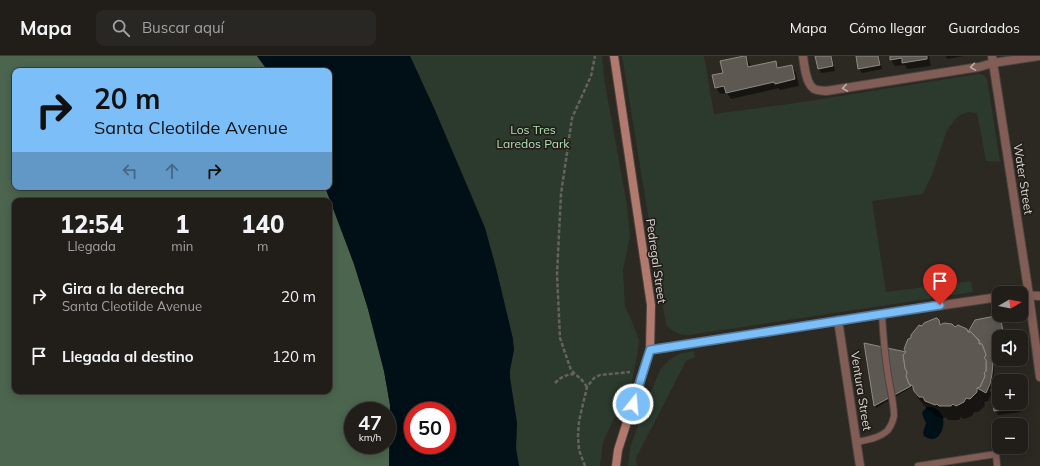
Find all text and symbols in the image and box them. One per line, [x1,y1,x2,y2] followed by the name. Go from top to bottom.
[96,10,376,46] search box
[20,16,72,40] text: Mapa
[110,17,132,39] icon: search
[142,18,224,37] text: Buscar aquí
[790,19,827,37] text: Mapa
[849,19,926,37] text: Cómo llegar
[948,19,1020,37] text: Guardados
[970,63,977,71] one-way arrow
[94,81,160,116] text: 20 m
[842,83,848,91] one-way arrow
[28,84,80,136] icon: right
[94,116,288,139] text: Santa Cleotilde Avenue
[497,122,570,151] park label: Los Tres Laredos Park
[1011,143,1036,215] street label: Water Street
[119,160,141,182] icon: left
[161,160,183,182] icon: ahead
[203,160,225,182] icon: right
[60,209,124,239] text: 12:54
[175,209,190,239] text: 1
[241,209,284,239] text: 140
[643,217,670,304] street label: Pedregal Street
[67,238,116,254] text: Llegada
[171,238,193,254] text: min
[257,238,268,254] text: m
[923,264,957,305] pin
[929,270,951,292] icon: arrive
[62,279,184,298] text: Gira a la derecha
[28,285,50,307] icon: right
[992,286,1028,322] north arrow
[992,286,1028,454] map controls
[281,287,316,306] text: 20 m
[62,298,202,314] text: Santa Cleotilde Avenue
[992,330,1028,366] button: sound
[28,345,50,367] icon: arrive
[62,347,194,366] text: Llegada al destino
[272,347,316,366] text: 120 m
[848,350,875,432] street label: Ventura Street
[992,374,1028,410] button: +
[612,383,654,425] position arrow
[404,402,456,454] speed limit sign: 50
[358,410,382,435] text: 47
[992,418,1028,454] button: −
[359,431,381,444] text: km/h

